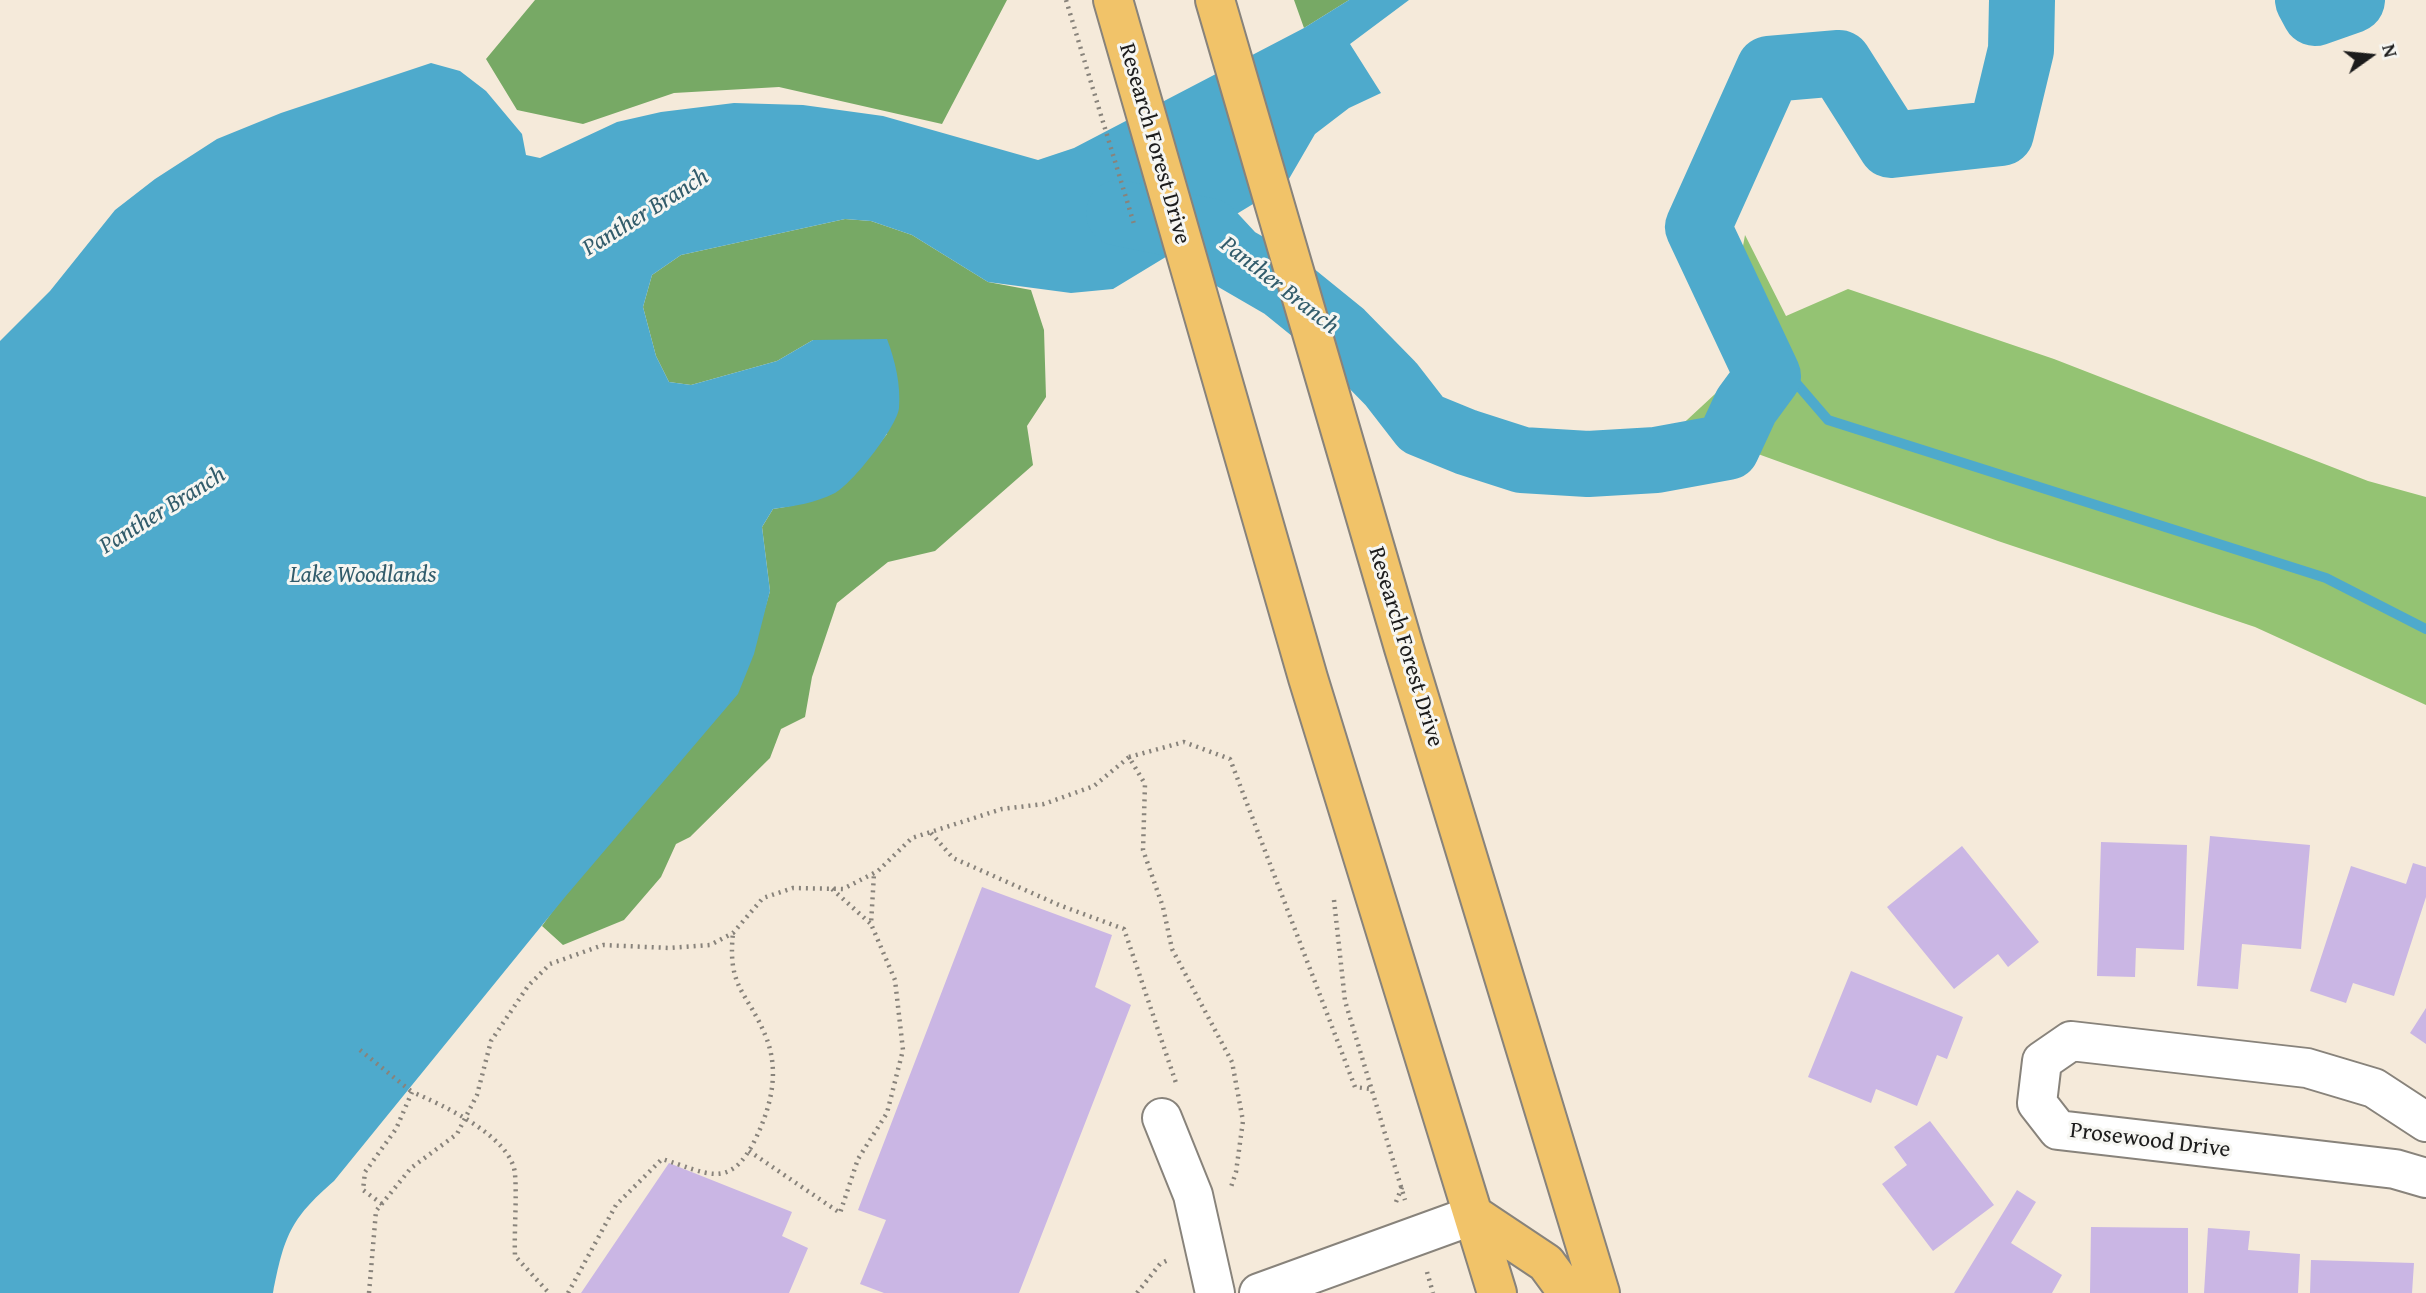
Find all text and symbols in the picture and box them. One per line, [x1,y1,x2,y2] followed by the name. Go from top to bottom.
[2335,21,2405,91] north arrow
[1112,40,1196,248] street label: Research Forest Drive
[2375,41,2405,60] text: N
[578,163,714,263] water label: Panther Branch
[1214,231,1344,341] water label: Panther Branch
[95,461,231,561] water label: Panther Branch
[1361,544,1449,750] street label: Research Forest Drive
[290,562,436,590] water label: Lake Woodlands
[2068,1117,2232,1165] street label: Prosewood Drive

